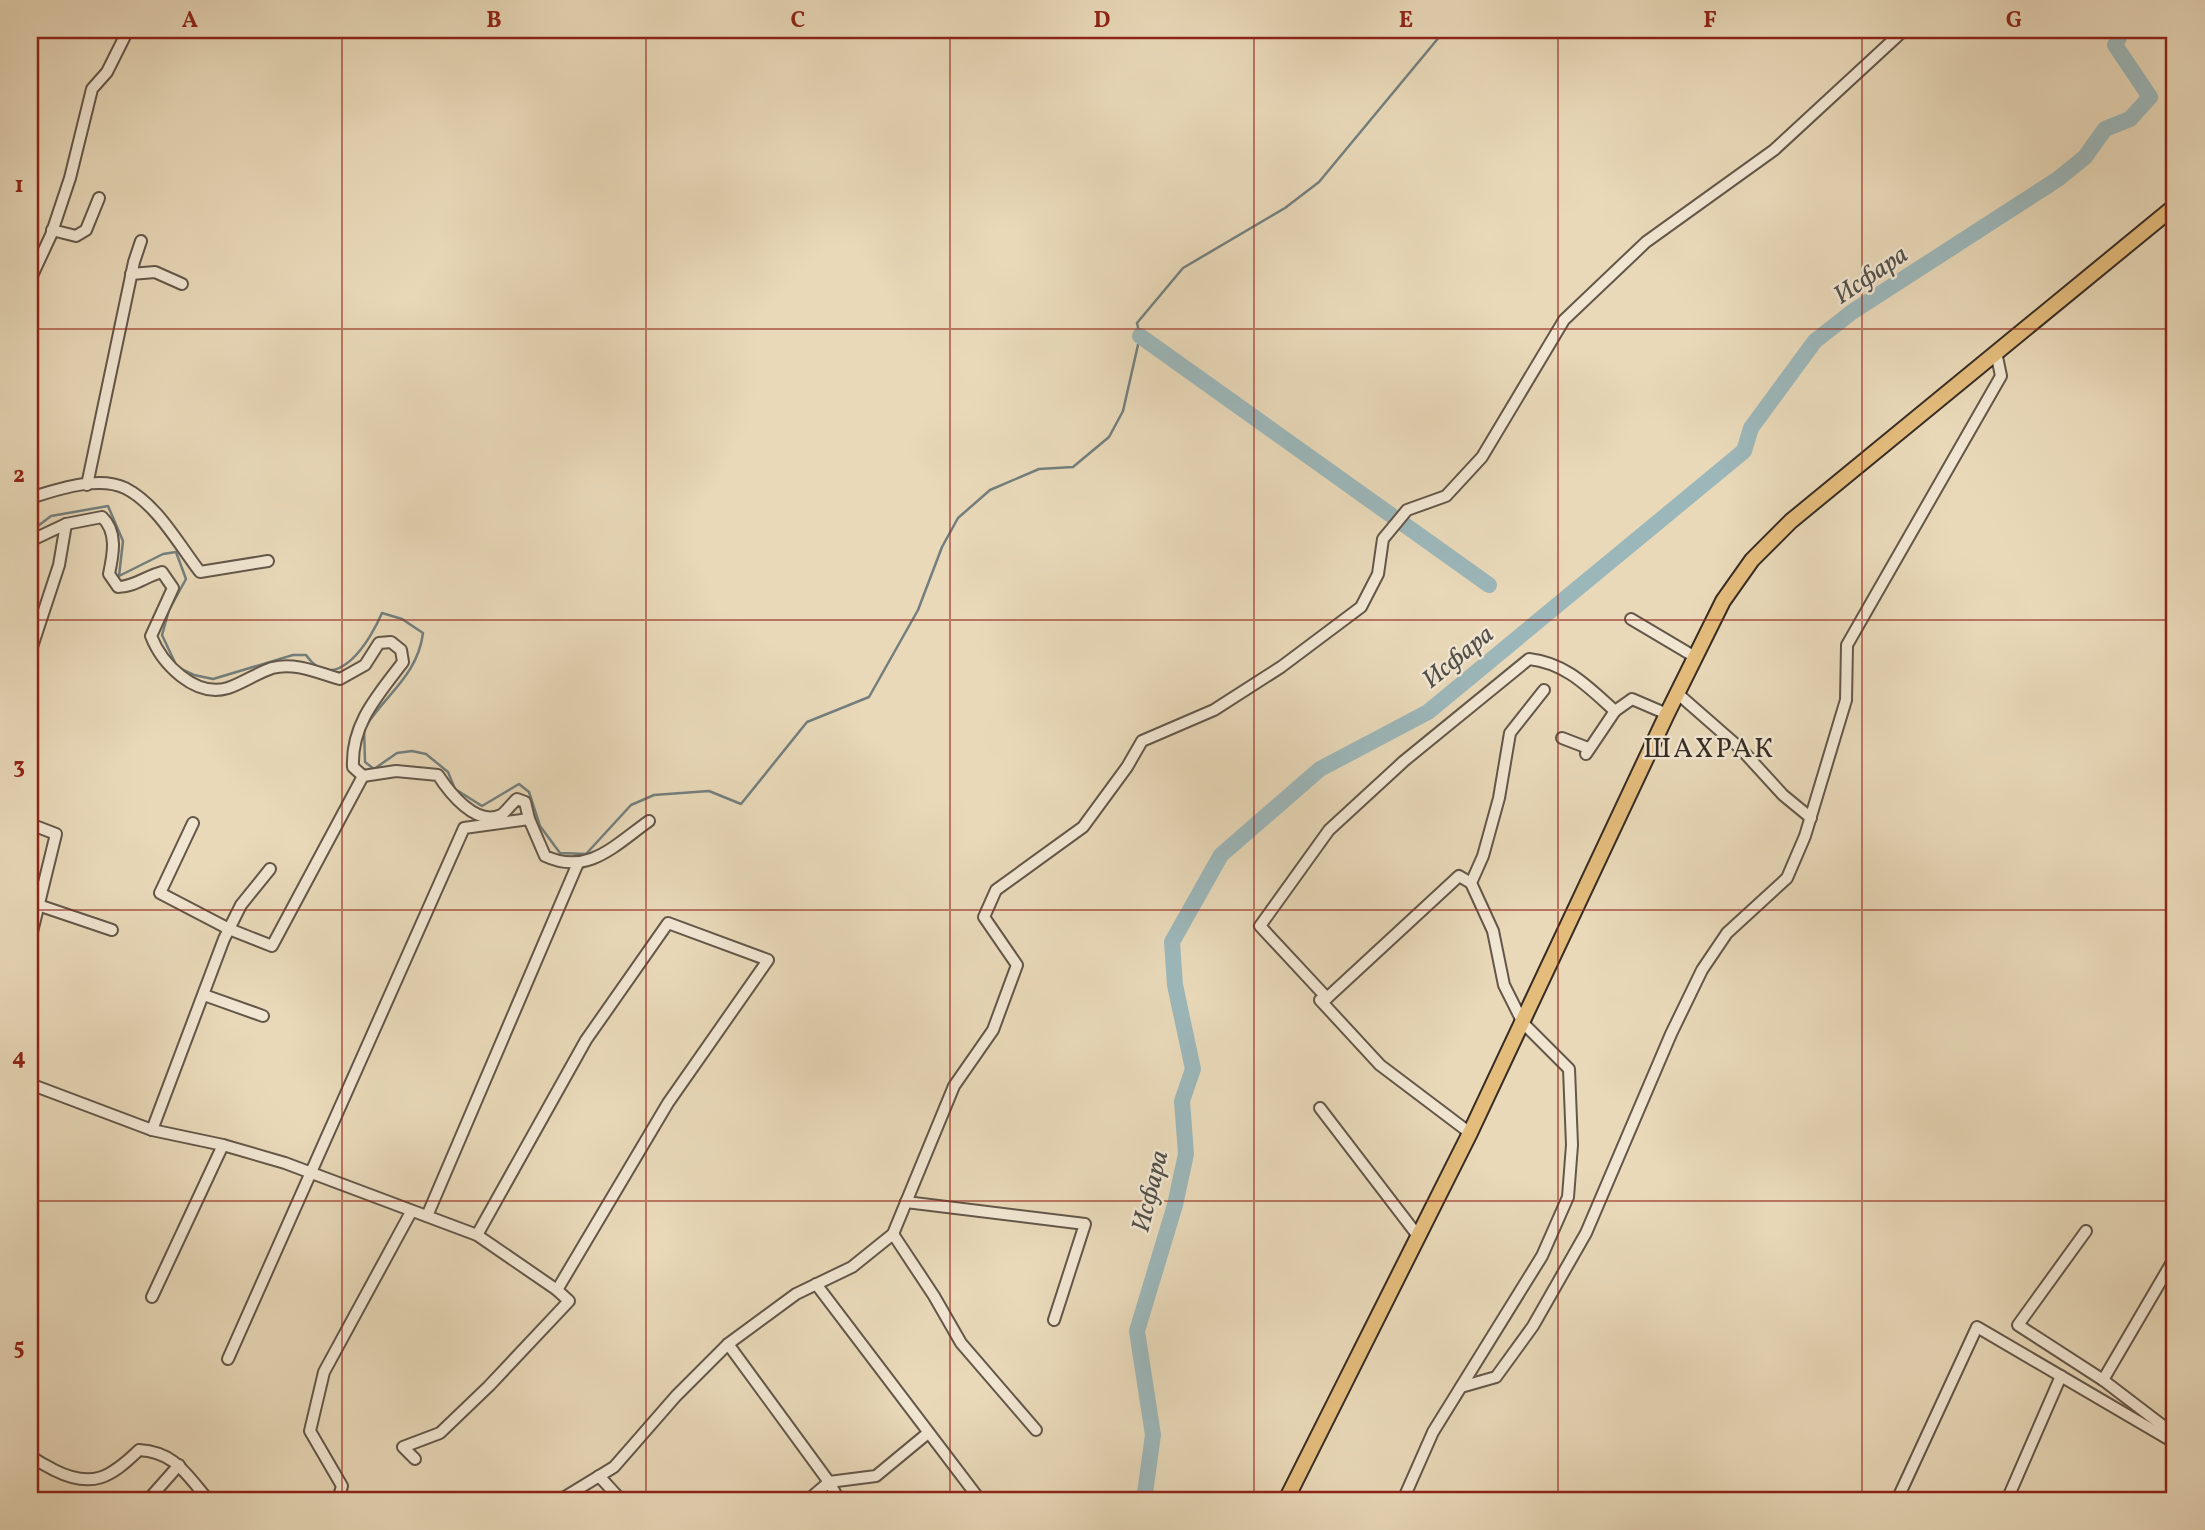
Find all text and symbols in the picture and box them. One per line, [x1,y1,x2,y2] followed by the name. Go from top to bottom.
[182,5,198,37] text: A
[486,5,502,37] text: B
[791,5,805,37] text: C
[1094,5,1111,37] text: D
[1399,5,1413,37] text: E
[1703,5,1717,37] text: F
[2006,5,2022,37] text: G
[14,170,24,202] text: 1
[1827,238,1916,314] water label: Исфара
[13,460,25,492] text: 2
[1415,617,1502,698] water label: Исфара
[1643,730,1775,769] district label: ШАХРАК
[13,751,25,783] text: 3
[12,1042,26,1074] text: 4
[1123,1147,1178,1236] water label: Исфара
[13,1332,25,1364] text: 5

